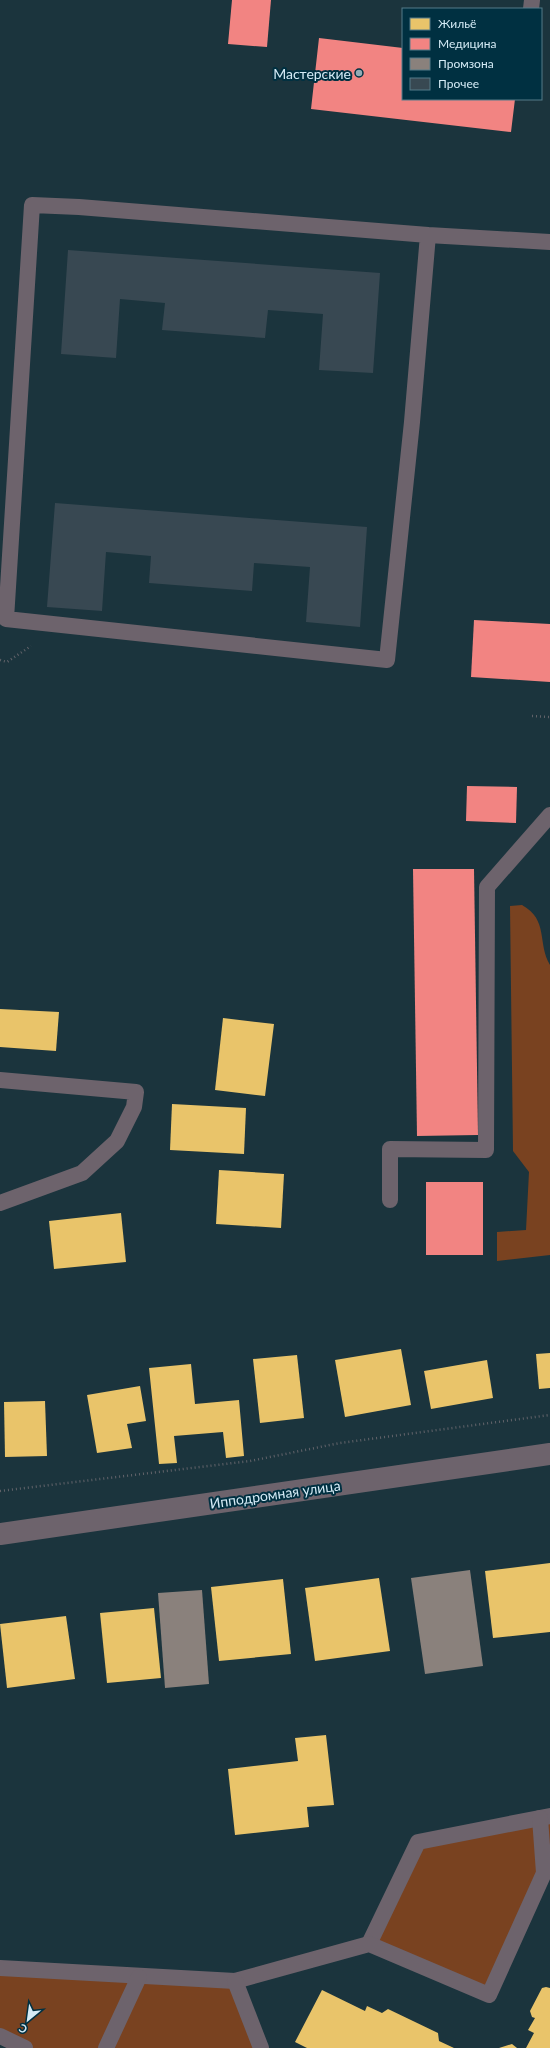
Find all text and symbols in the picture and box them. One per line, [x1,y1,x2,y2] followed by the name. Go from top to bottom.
[402,8,542,100] legend
[438,16,476,31] text: Жильё
[438,36,496,51] text: Медицина
[438,56,494,71] text: Промзона
[273,65,351,82] place label: Мастерские
[354,68,364,78] marker: Мастерские
[438,76,479,91] text: Прочее
[209,1476,342,1512] street label: Ипподромная улица
[8,2000,48,2040] north arrow
[16,2021,29,2037] text: С

